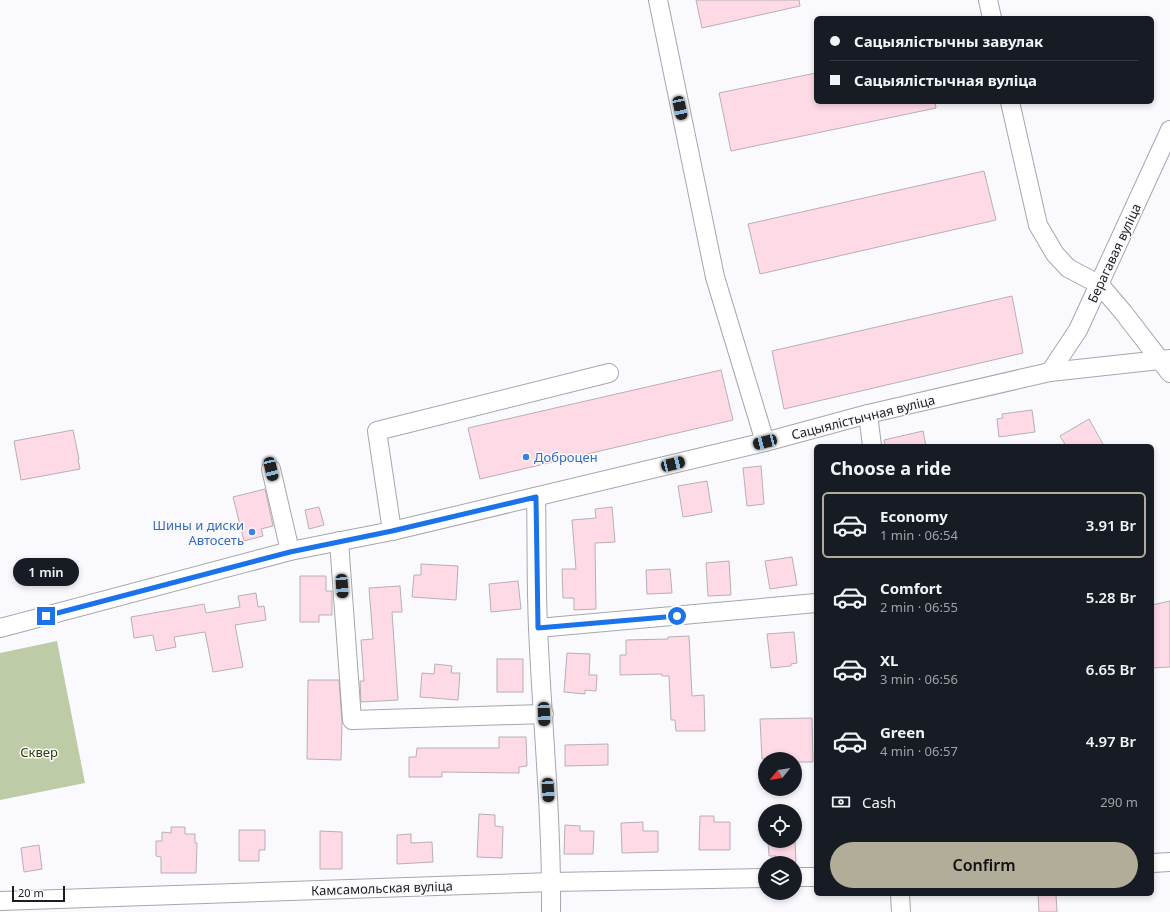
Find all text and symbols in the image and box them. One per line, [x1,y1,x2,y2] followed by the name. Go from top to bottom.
[854,31,1043,51] text: Сацыялістычны завулак
[854,70,1037,90] text: Сацыялістычная вуліца
[672,95,688,121] car
[1083,200,1145,306] street label: Берагавая вуліца
[789,390,937,444] street label: Сацыялістычная вуліца
[752,433,778,451] car
[534,448,598,466] place label: Доброцен
[521,452,531,462] marker: Доброцен
[660,455,686,473] car
[262,456,280,482] car
[830,456,951,480] text: Choose a ride
[880,506,948,526] text: Economy
[832,507,868,543] icon: car
[1086,515,1136,535] text: 3.91 Br
[152,516,244,549] place label: Шины и диски Автосеть
[880,526,958,544] text: 1 min · 06:54
[247,527,257,537] marker: Шины и диски Автосеть
[13,558,79,586] callout: 1 min
[28,563,64,581] text: 1 min
[335,574,349,598] car
[880,578,942,598] text: Comfort
[832,579,868,615] icon: car
[1086,587,1136,607] text: 5.28 Br
[880,598,958,616] text: 2 min · 06:55
[37,607,55,625] route end
[668,607,686,625] route start
[880,650,898,670] text: XL
[832,651,868,687] icon: car
[1086,659,1136,679] text: 6.65 Br
[880,670,958,688] text: 3 min · 06:56
[538,702,550,726] car
[880,722,925,742] text: Green
[832,723,868,759] icon: car
[1086,731,1136,751] text: 4.97 Br
[880,742,958,760] text: 4 min · 06:57
[20,743,58,761] park label: Сквер
[758,752,802,796] north arrow
[758,752,802,900] map controls
[541,778,555,802] car
[830,791,852,813] icon: cash
[862,792,896,812] text: Cash
[1100,793,1138,811] text: 290 m
[758,804,802,848] button: locate
[830,842,1138,888] button: Confirm
[758,856,802,900] button: layers
[311,877,453,899] street label: Камсамольская вуліца
[12,884,65,903] scale bar
[18,885,44,900] text: 20 m

